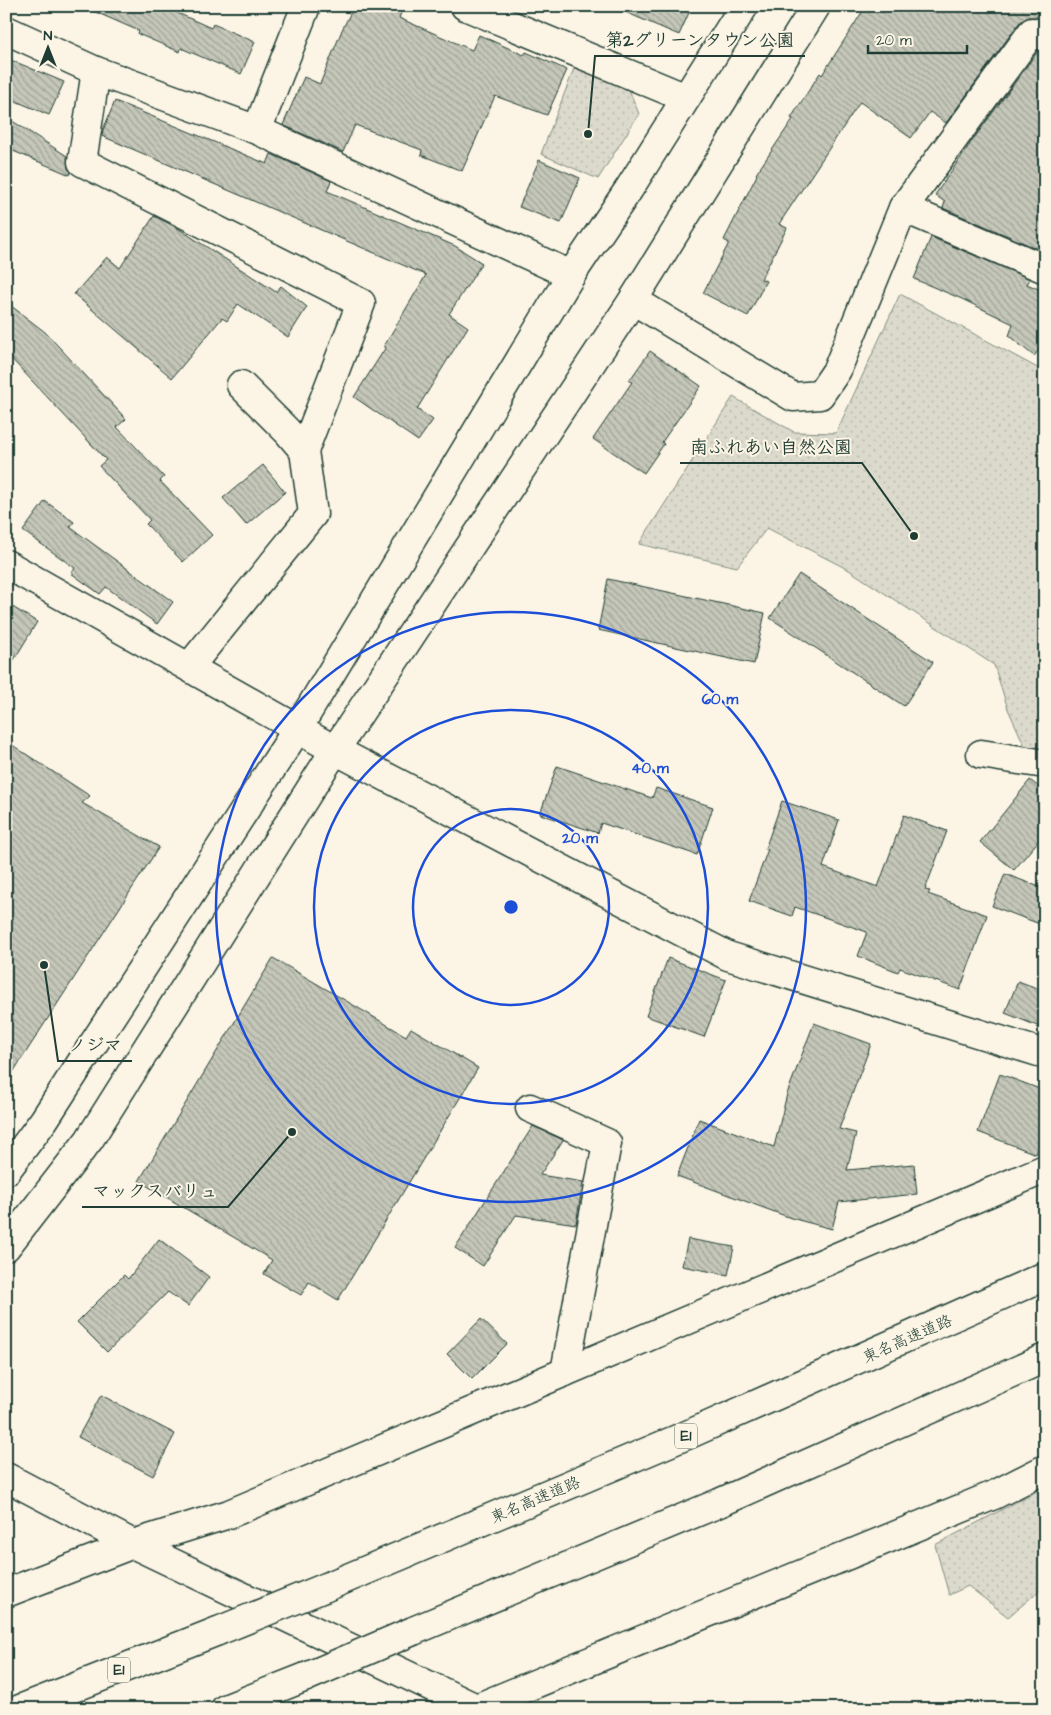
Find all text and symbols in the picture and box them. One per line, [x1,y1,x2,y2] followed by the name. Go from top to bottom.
[22,22,72,72] north arrow
[868,22,967,54] scale bar
[595,23,805,56] callout: 第2グリーンタウン公園
[44,26,53,46] text: N
[605,28,795,53] text: 第2グリーンタウン公園
[876,30,912,51] text: 20 m
[680,430,862,463] callout: 南ふれあい自然公園
[690,435,852,460] text: 南ふれあい自然公園
[702,689,739,710] text: 60 m
[631,758,669,779] text: 40 m
[561,828,598,849] text: 20 m
[502,898,520,916] centre of rings
[58,1028,132,1061] callout: ノジマ
[68,1033,122,1058] text: ノジマ
[82,1174,228,1207] callout: マックスバリュ
[92,1179,218,1204] text: マックスバリュ
[859,1309,956,1368] street label: 東名高速道路
[675,1424,697,1448] road number: E1
[487,1471,584,1529] street label: 東名高速道路
[108,1658,130,1682] road number: E1

